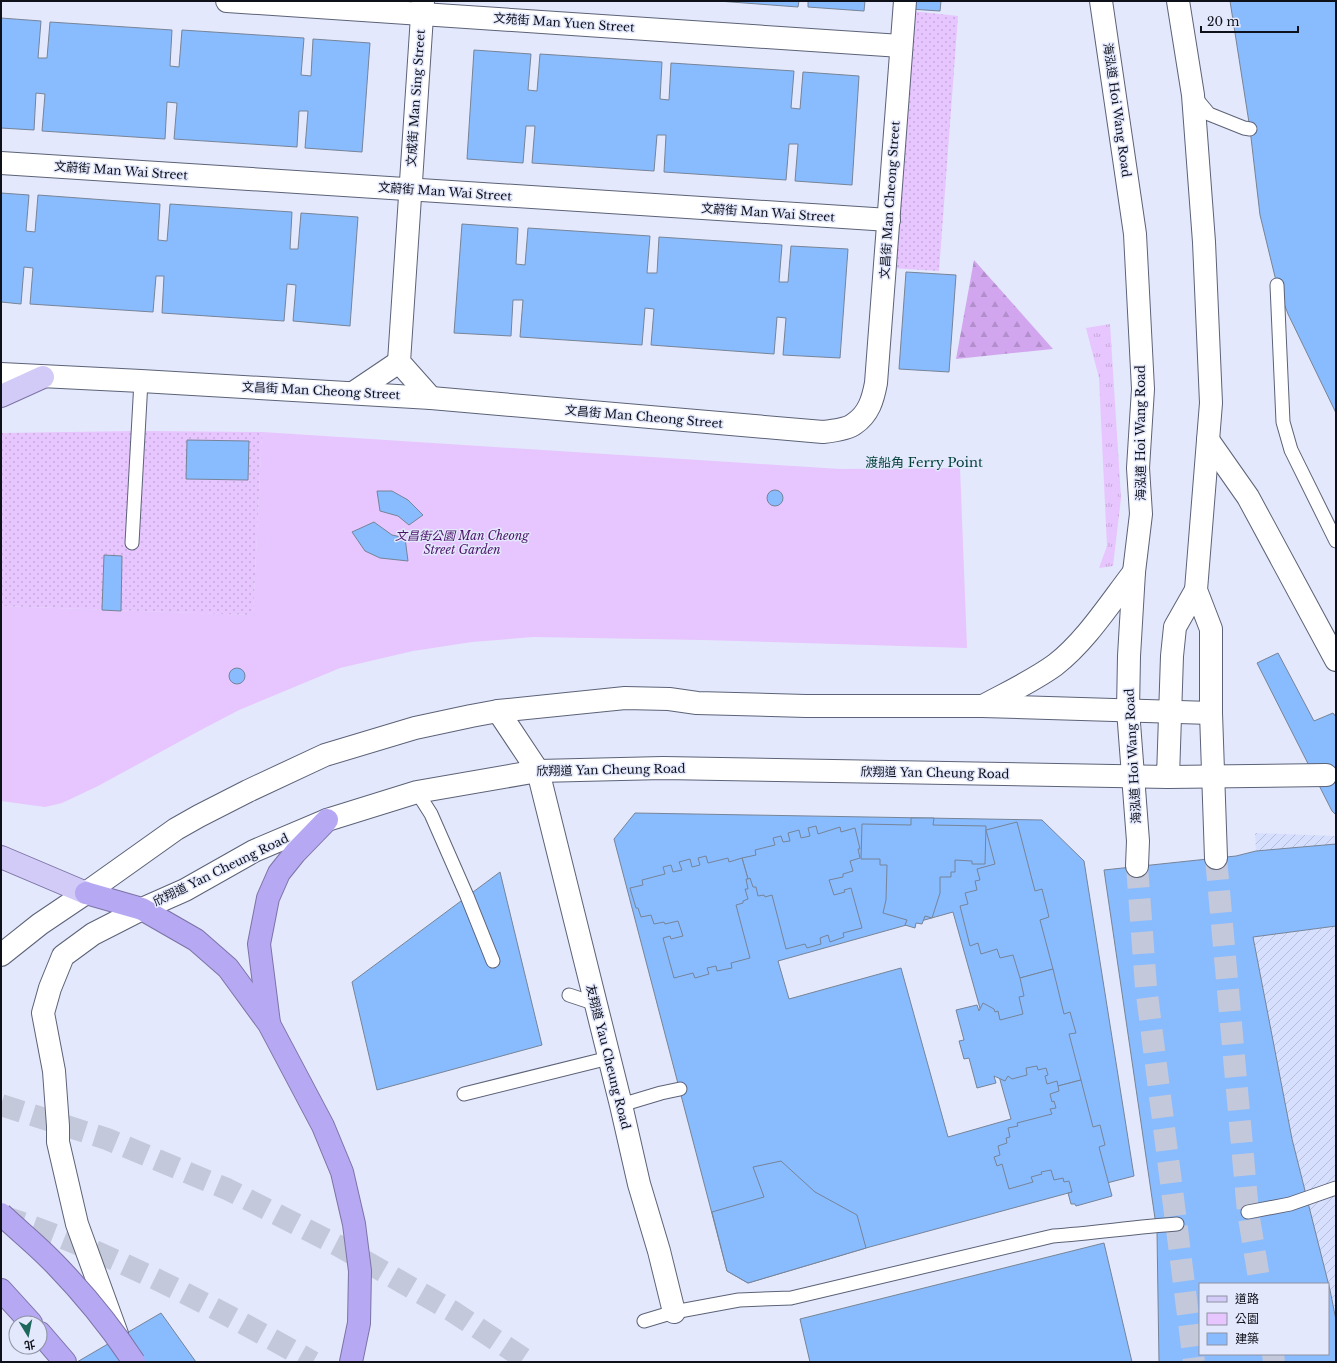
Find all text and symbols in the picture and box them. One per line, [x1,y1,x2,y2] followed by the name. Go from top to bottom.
[1201,8,1298,34] scale bar
[493,10,635,35] street label: 文苑街 Man Yuen Street
[1207,14,1239,29] text: 20 m
[403,28,428,167] street label: 文成街 Man Sing Street
[1101,42,1134,178] street label: 海泓道 Hoi Wang Road
[876,120,903,279] street label: 文昌街 Man Cheong Street
[54,158,189,183] street label: 文蔚街 Man Wai Street
[378,179,513,204] street label: 文蔚街 Man Wai Street
[701,200,836,225] street label: 文蔚街 Man Wai Street
[1133,365,1148,501] street label: 海泓道 Hoi Wang Road
[242,379,401,402] street label: 文昌街 Man Cheong Street
[565,402,724,431] street label: 文昌街 Man Cheong Street
[865,454,983,471] district label: 渡船角 Ferry Point
[395,528,530,557] park label: 文昌街公園 Man Cheong Street Garden
[1121,688,1144,824] street label: 海泓道 Hoi Wang Road
[536,761,686,778] street label: 欣翔道 Yan Cheung Road
[860,764,1010,781] street label: 欣翔道 Yan Cheung Road
[151,830,291,909] street label: 欣翔道 Yan Cheung Road
[583,983,634,1131] street label: 友翔道 Yau Cheung Road
[1199,1283,1329,1355] legend
[1235,1291,1259,1306] text: 道路
[1235,1311,1259,1326] text: 公園
[8,1315,48,1355] north arrow
[1235,1331,1259,1346] text: 建築
[23,1337,36,1353] text: 北

